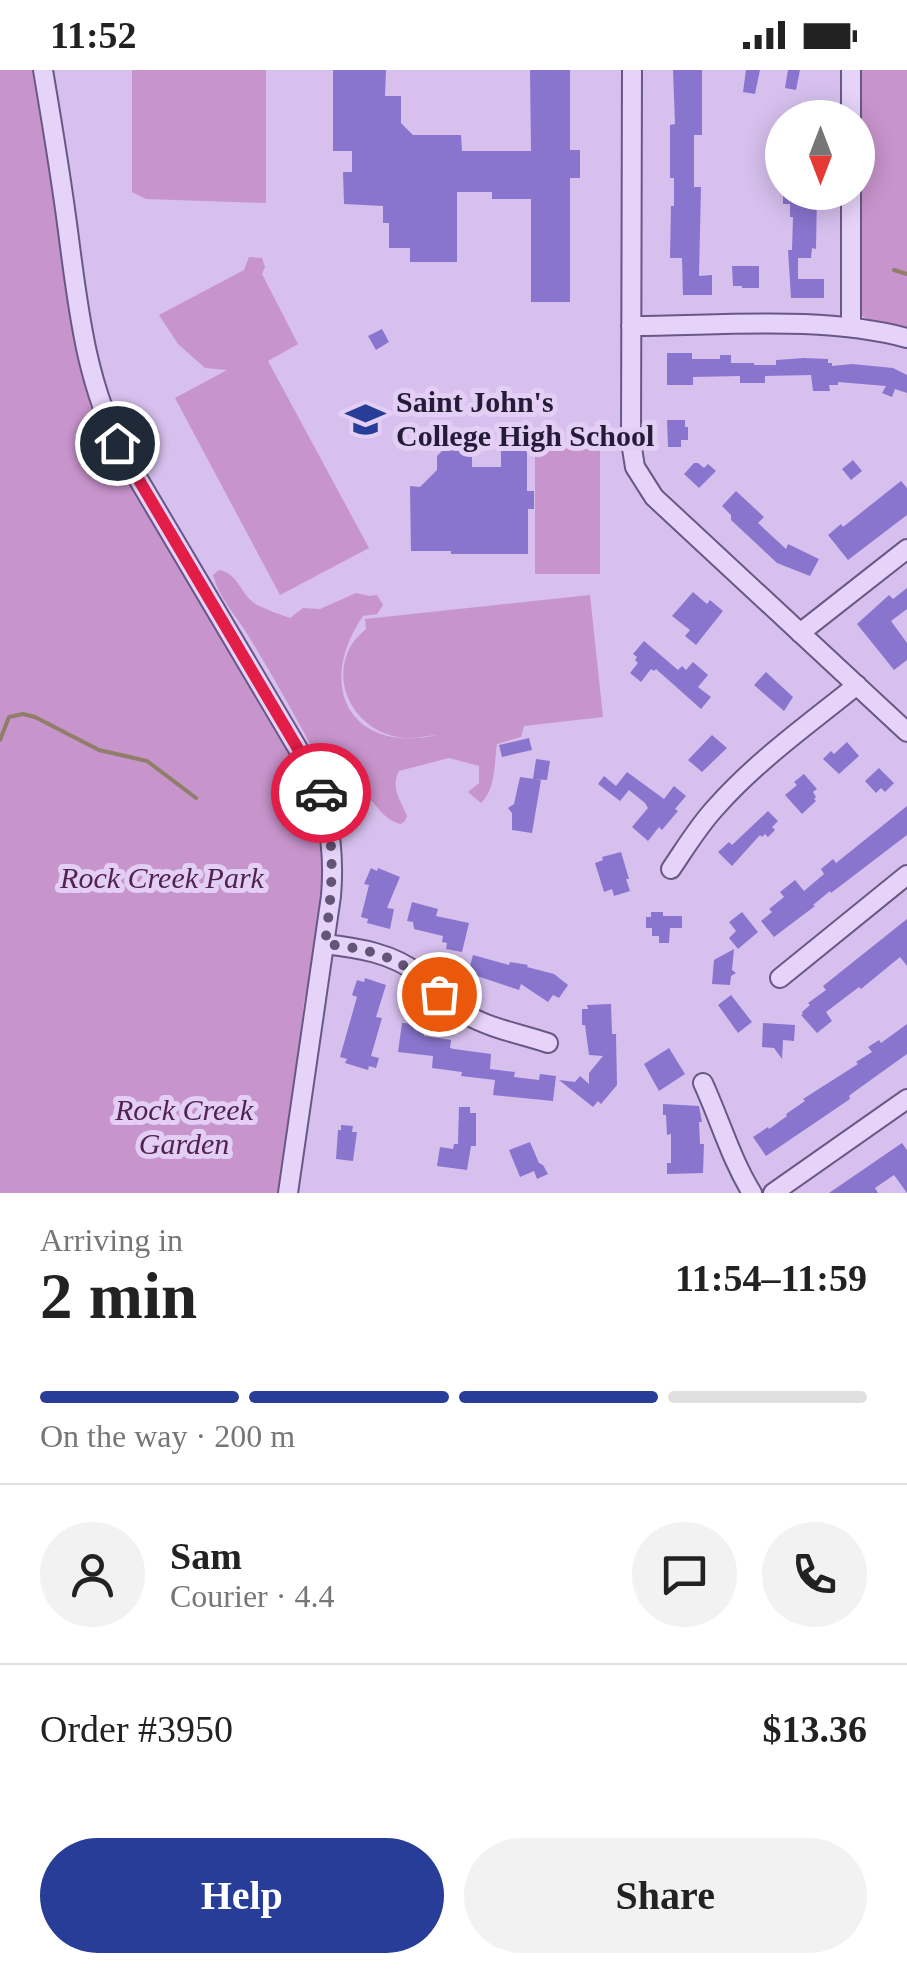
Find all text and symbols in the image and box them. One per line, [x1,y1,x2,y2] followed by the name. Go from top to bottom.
[50,14,137,56] text: 11:52
[765,100,875,210] north arrow
[765,100,875,210] map controls
[396,385,654,452] place label: Saint John's College High School
[345,398,387,440] school or university icon: Saint John's College High School
[75,401,160,486] pin
[90,416,145,471] icon: home
[271,743,371,843] courier
[294,766,349,821] icon: car
[59,861,265,894] park label: Rock Creek Park
[397,952,482,1037] pin
[412,967,467,1022] icon: bag
[114,1093,254,1160] park label: Rock Creek Garden
[40,1222,183,1258] text: Arriving in
[675,1257,867,1299] text: 11:54–11:59
[40,1260,197,1332] text: 2 min
[40,1418,295,1454] text: On the way · 200 m
[40,1522,145,1627] button: person
[632,1522,737,1627] button: chat
[762,1522,867,1627] button: phone
[170,1535,242,1577] text: Sam
[170,1578,334,1614] text: Courier · 4.4
[40,1708,233,1750] text: Order #3950
[763,1708,867,1750] text: $13.36
[40,1838,444,1953] button: Help
[464,1838,867,1953] button: Share

